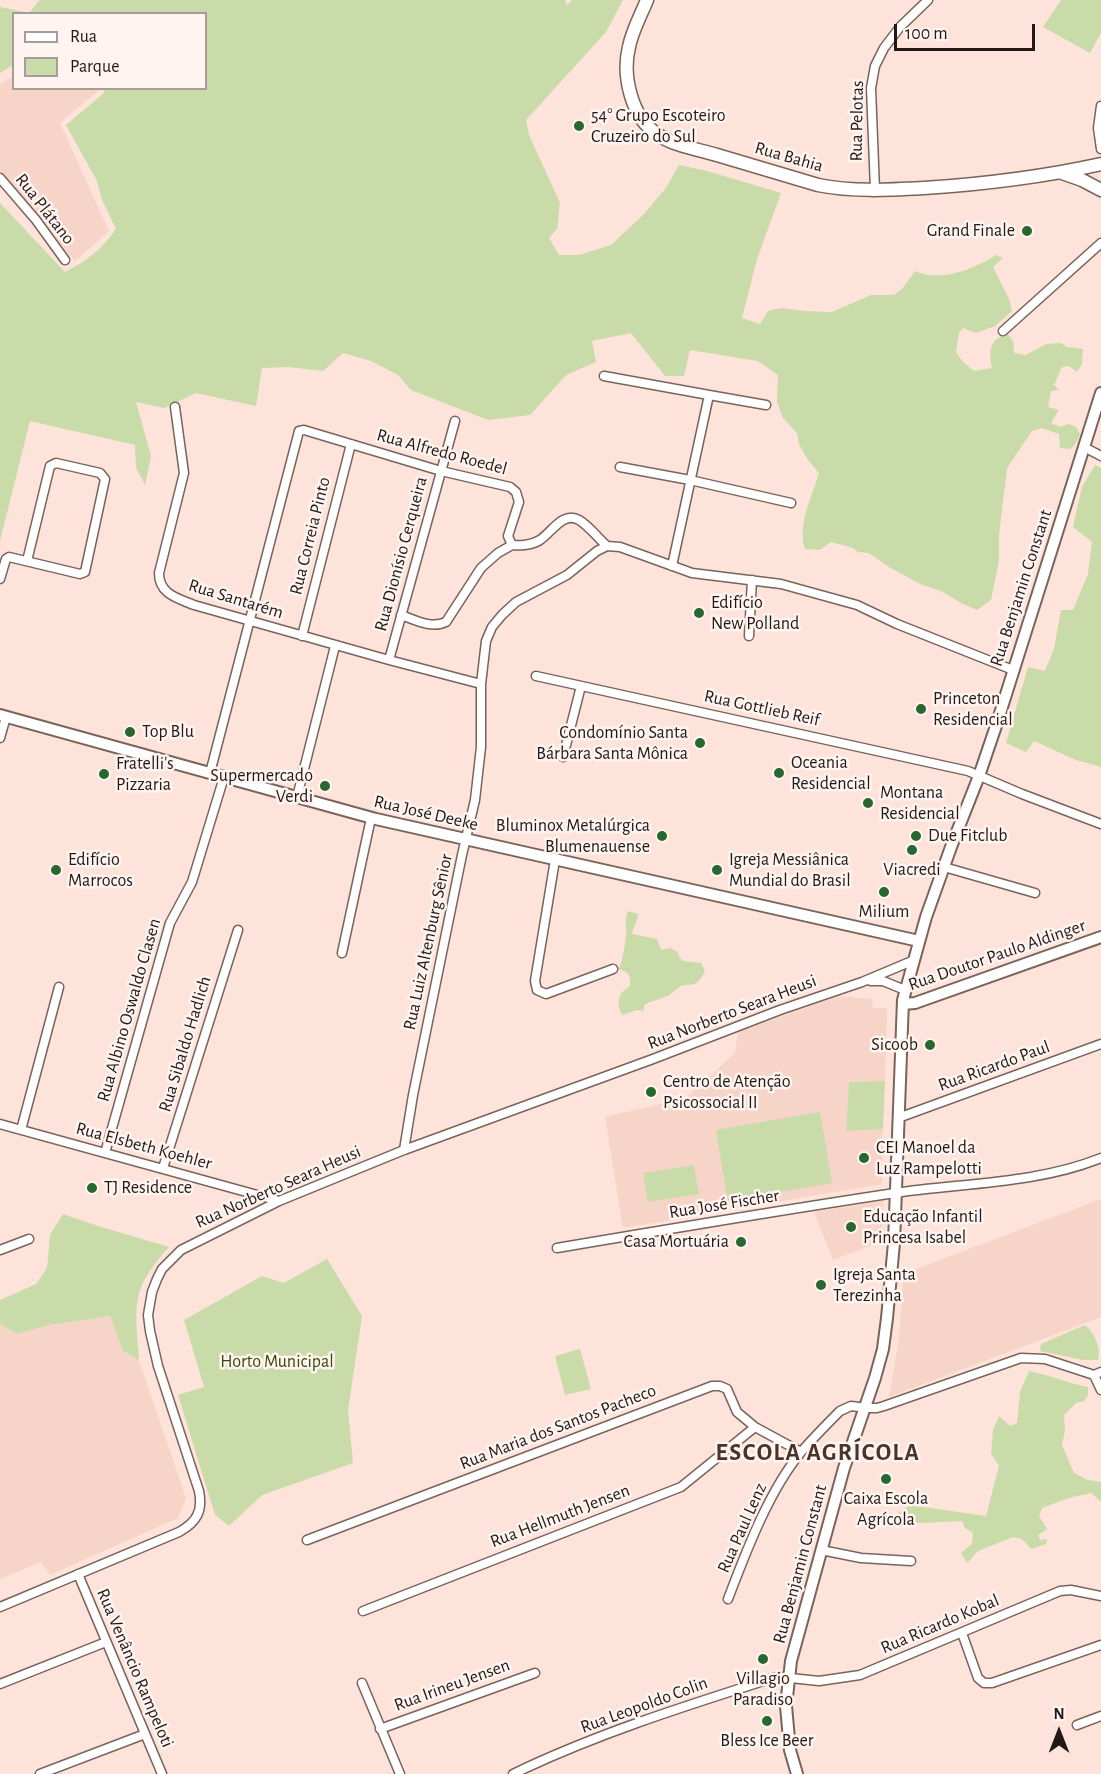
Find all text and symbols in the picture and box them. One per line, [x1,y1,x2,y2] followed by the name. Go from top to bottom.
[12,12,207,90] legend
[897,12,1038,50] scale bar
[905,25,948,43] text: 100 m
[70,28,97,46] text: Rua
[70,58,119,76] text: Parque
[845,80,869,162] street label: Rua Pelotas
[591,105,726,148] place label: 54° Grupo Escoteiro Cruzeiro do Sul
[572,119,586,133] marker: 54° Grupo Escoteiro Cruzeiro do Sul
[752,137,826,177] street label: Rua Bahia
[11,169,79,249] street label: Rua Plátano
[927,220,1015,242] place label: Grand Finale
[1020,224,1034,238] marker: Grand Finale
[374,424,510,480] street label: Rua Alfredo Roedel
[370,474,432,634] street label: Rua Dionísio Cerqueira
[285,475,335,597] street label: Rua Correia Pinto
[985,507,1057,669] street label: Rua Benjamin Constant
[186,574,286,624] street label: Rua Santarém
[711,592,799,634] place label: Edifício New Polland
[692,606,706,620] marker: Edifício New Polland
[702,685,822,731] street label: Rua Gottlieb Reif
[933,688,1013,730] place label: Princeton Residencial
[914,702,928,716] marker: Princeton Residencial
[142,721,194,743] place label: Top Blu
[536,722,688,764] place label: Condomínio Santa Bárbara Santa Mônica
[123,725,137,739] marker: Top Blu
[693,736,707,750] marker: Condomínio Santa Bárbara Santa Mônica
[791,752,871,795] place label: Oceania Residencial
[116,753,174,795] place label: Fratelli's Pizzaria
[210,765,313,808] place label: Supermercado Verdi
[772,766,786,780] marker: Oceania Residencial
[97,767,111,781] marker: Fratelli's Pizzaria
[318,779,332,793] marker: Supermercado Verdi
[880,782,960,824] place label: Montana Residencial
[372,790,480,836] street label: Rua José Deeke
[861,796,875,810] marker: Montana Residencial
[496,815,650,858] place label: Bluminox Metalúrgica Blumenauense
[928,825,1008,847] place label: Due Fitclub
[655,829,669,843] marker: Bluminox Metalúrgica Blumenauense
[909,829,923,843] marker: Due Fitclub
[905,843,919,857] marker: Viacredi
[68,849,133,892] place label: Edifício Marrocos
[729,849,851,892] place label: Igreja Messiânica Mundial do Brasil
[399,852,457,1032] street label: Rua Luiz Altenburg Sênior
[883,859,941,881] place label: Viacredi
[49,863,63,877] marker: Edifício Marrocos
[710,863,724,877] marker: Igreja Messiânica Mundial do Brasil
[877,885,891,899] marker: Milium
[859,901,909,923] place label: Milium
[906,915,1088,995] street label: Rua Doutor Paulo Aldinger
[92,916,166,1104] street label: Rua Albino Oswaldo Clasen
[645,970,819,1054] street label: Rua Norberto Seara Heusi
[154,974,216,1114] street label: Rua Sibaldo Hadlich
[871,1034,918,1056] place label: Sicoob
[935,1036,1053,1096] street label: Rua Ricardo Paul
[923,1038,937,1052] marker: Sicoob
[663,1071,791,1114] place label: Centro de Atenção Psicossocial II
[644,1085,658,1099] marker: Centro de Atenção Psicossocial II
[74,1117,214,1175] street label: Rua Elsbeth Koehler
[876,1137,982,1180] place label: CEI Manoel da Luz Rampelotti
[192,1141,364,1233] street label: Rua Norberto Seara Heusi
[857,1151,871,1165] marker: CEI Manoel da Luz Rampelotti
[104,1177,192,1199] place label: TJ Residence
[85,1181,99,1195] marker: TJ Residence
[667,1185,781,1223] street label: Rua José Fischer
[863,1206,983,1248] place label: Educação Infantil Princesa Isabel
[844,1220,858,1234] marker: Educação Infantil Princesa Isabel
[624,1231,729,1253] place label: Casa Mortuária
[734,1235,748,1249] marker: Casa Mortuária
[833,1264,916,1306] place label: Igreja Santa Terezinha
[814,1278,828,1292] marker: Igreja Santa Terezinha
[220,1351,334,1373] park label: Horto Municipal
[457,1380,659,1474] street label: Rua Maria dos Santos Pacheco
[716,1439,920,1467] district label: ESCOLA AGRÍCOLA
[879,1472,893,1486] marker: Caixa Escola Agrícola
[487,1479,633,1553] street label: Rua Hellmuth Jensen
[713,1480,771,1576] street label: Rua Paul Lenz
[768,1482,832,1646] street label: Rua Benjamin Constant
[844,1488,928,1530] place label: Caixa Escola Agrícola
[92,1585,178,1751] street label: Rua Venâncio Rampeloti
[878,1589,1002,1659] street label: Rua Ricardo Kobal
[756,1652,770,1666] marker: Villagio Paradiso
[391,1654,513,1716] street label: Rua Irineu Jensen
[733,1668,793,1710] place label: Villagio Paradiso
[577,1672,711,1738] street label: Rua Leopoldo Colin
[1029,1702,1089,1762] north arrow
[1053,1706,1065,1722] text: N
[760,1714,774,1728] marker: Bless Ice Beer
[720,1730,814,1752] place label: Bless Ice Beer

